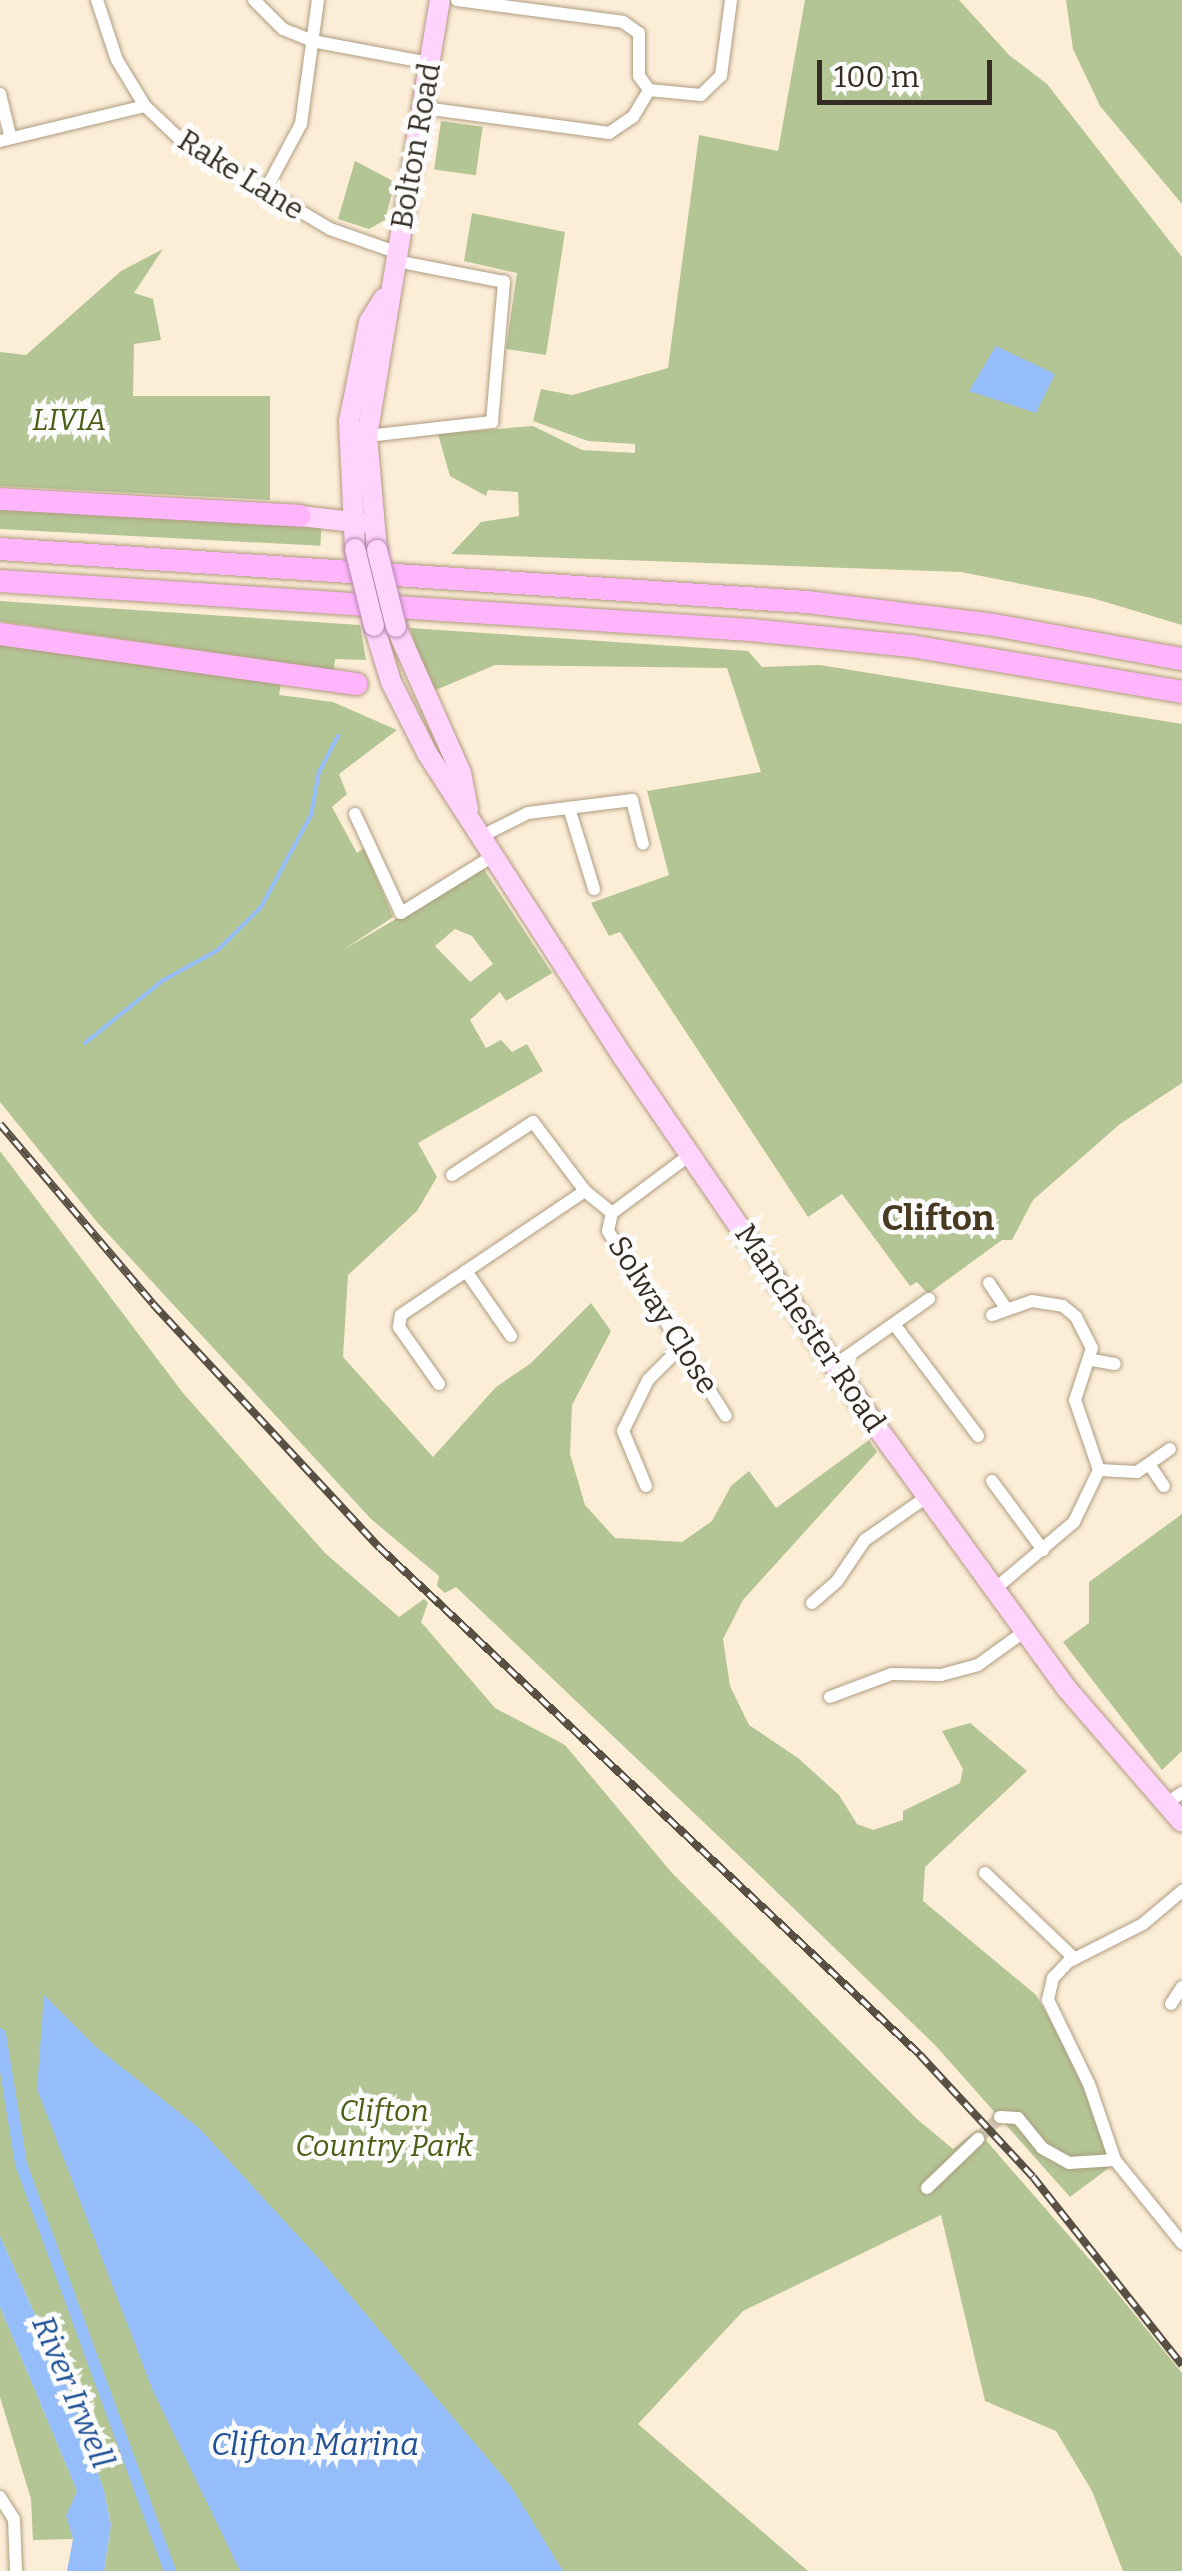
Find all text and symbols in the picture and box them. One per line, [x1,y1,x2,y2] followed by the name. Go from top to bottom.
[822,40,997,102] scale bar
[834,59,919,95] text: 100 m
[384,60,448,232] street label: Bolton Road
[171,122,311,228] street label: Rake Lane
[32,402,106,438] park label: LIVIA
[882,1197,994,1239] district label: Clifton
[727,1217,893,1439] street label: Manchester Road
[600,1230,726,1400] street label: Solway Close
[295,2093,473,2164] park label: Clifton Country Park
[24,2310,122,2474] water label: River Irwell
[211,2425,419,2463] water label: Clifton Marina

